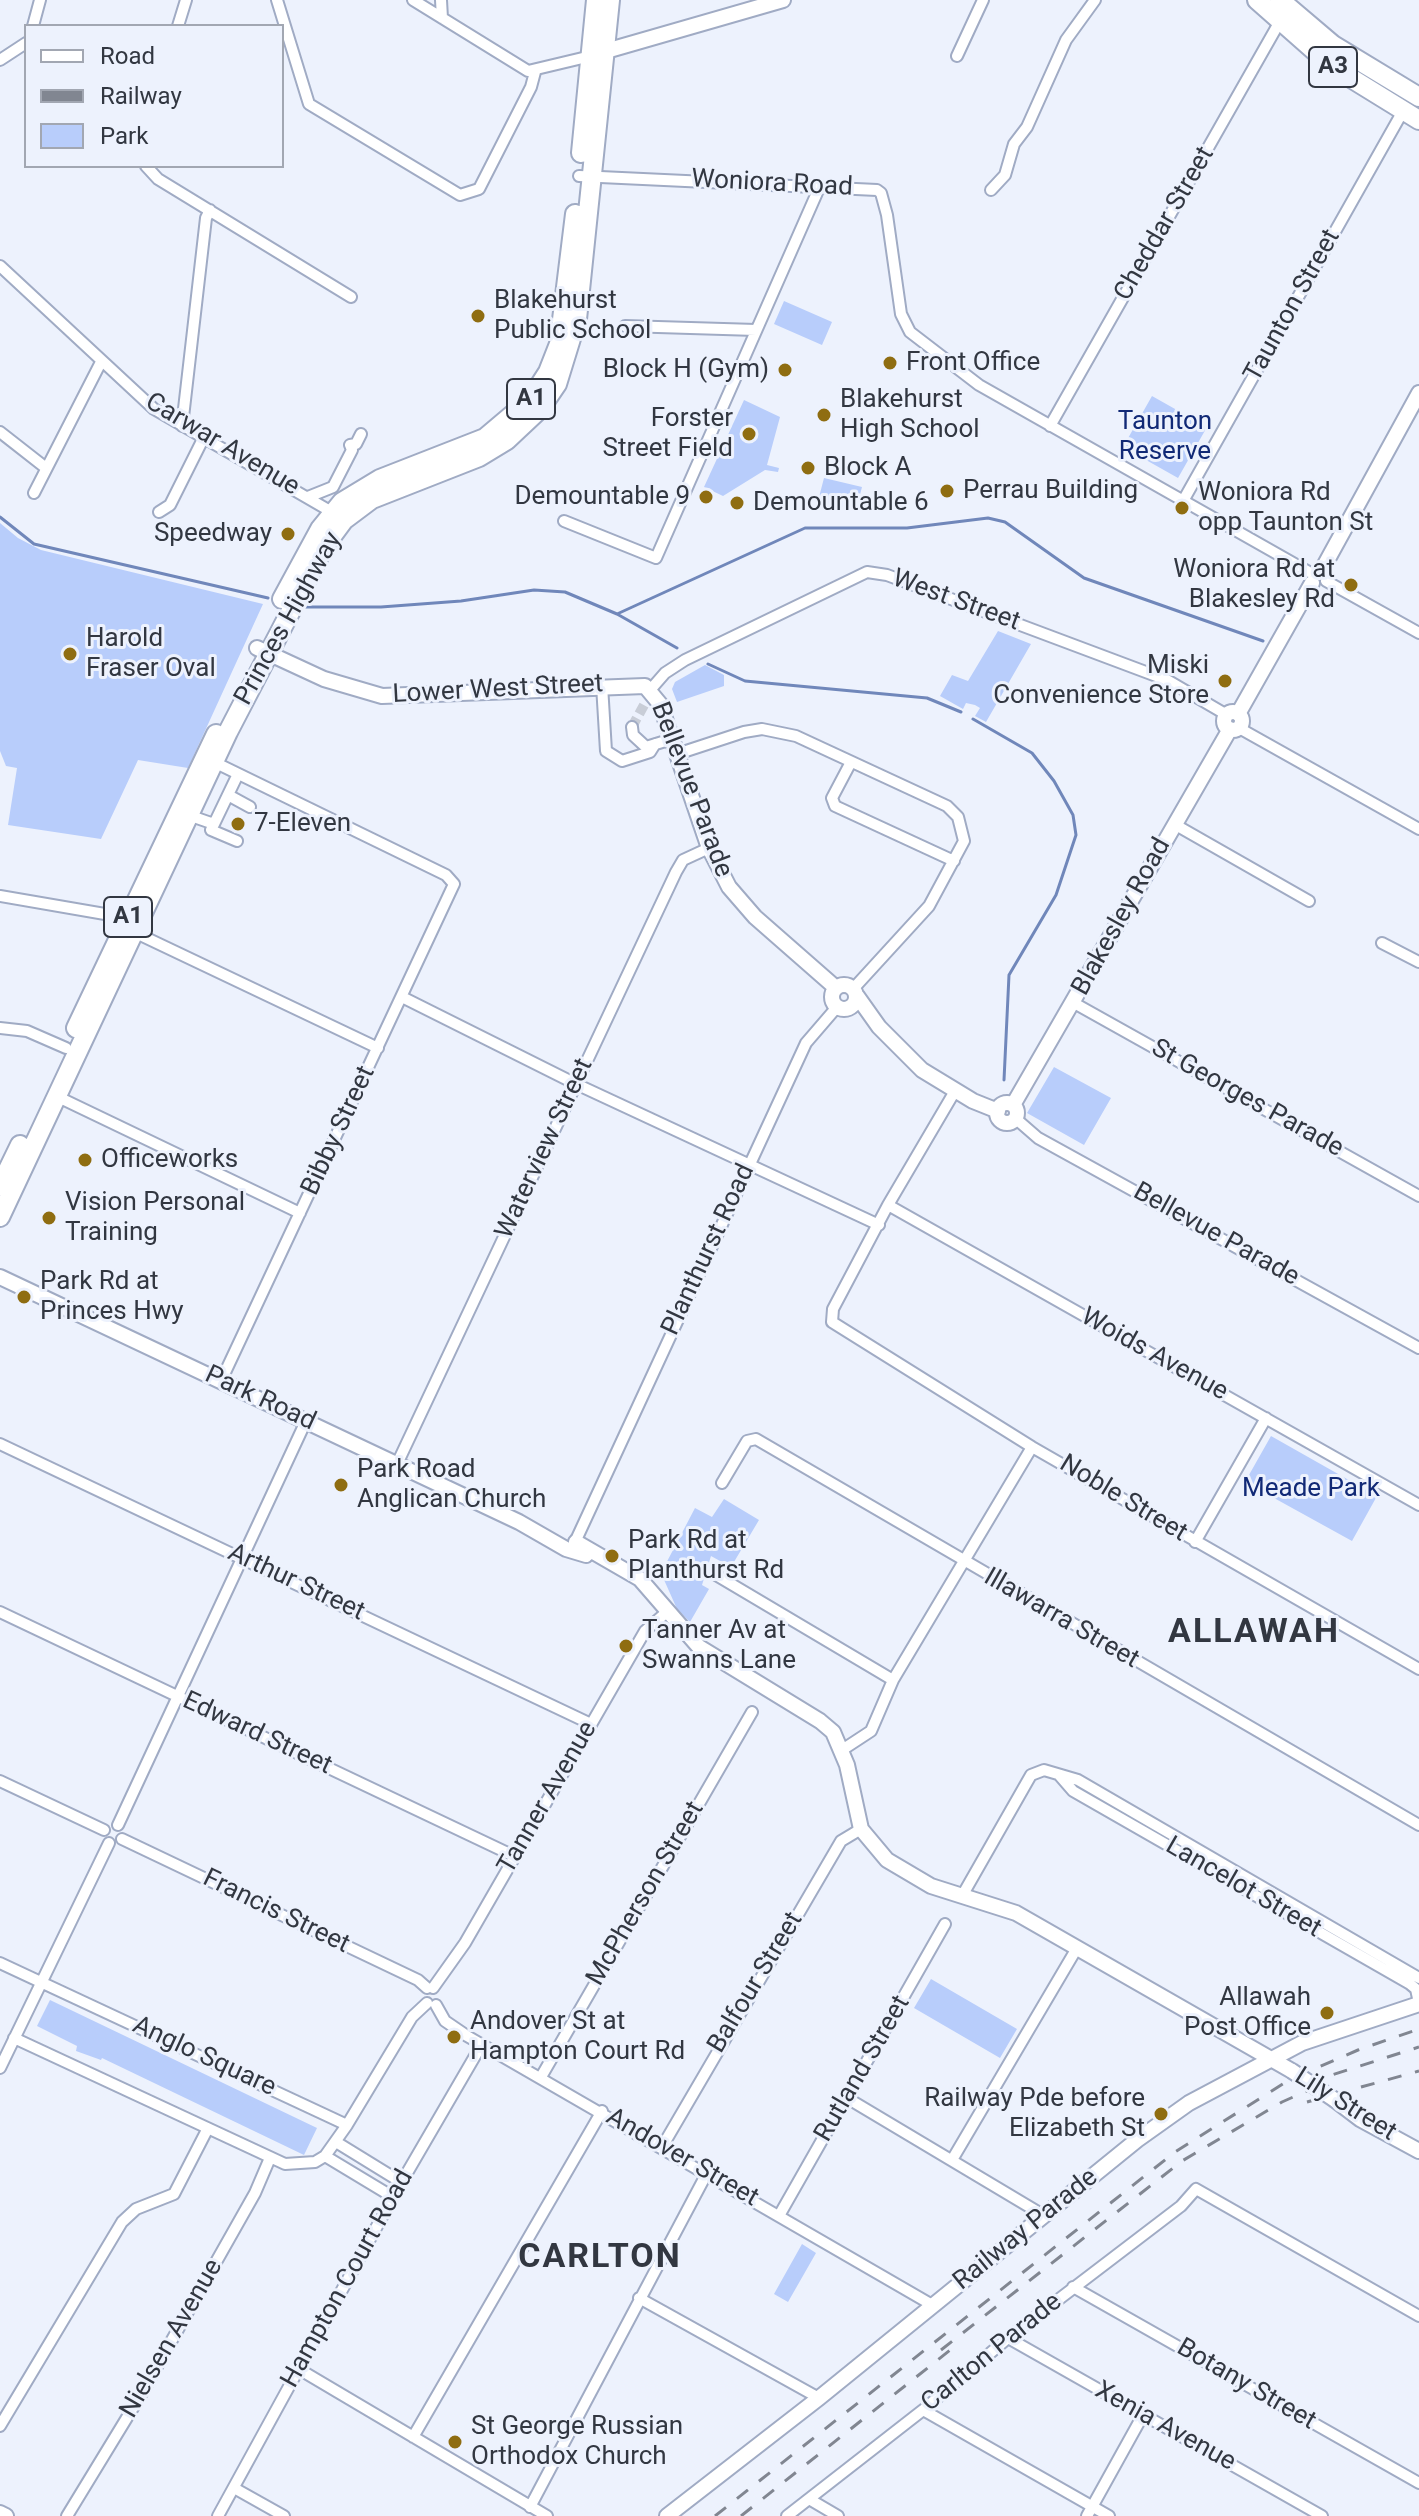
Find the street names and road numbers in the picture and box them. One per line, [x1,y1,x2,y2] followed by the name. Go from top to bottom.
[1309,47,1357,87] road number: A3
[1108,142,1222,306] street label: Cheddar Street
[691,164,853,204] street label: Woniora Road
[1238,224,1348,388] street label: Taunton Street
[507,379,555,419] road number: A1
[139,387,305,503] street label: Carwar Avenue
[229,527,349,711] street label: Princes Highway
[888,564,1024,638] street label: West Street
[392,669,604,711] street label: Lower West Street
[643,698,739,882] street label: Bellevue Parade
[1066,833,1178,1001] street label: Blakesley Road
[104,897,152,937] road number: A1
[1145,1033,1349,1165] street label: St Georges Parade
[490,1054,600,1244] street label: Waterview Street
[296,1061,382,1201] street label: Bibby Street
[656,1159,762,1341] street label: Planthurst Road
[1128,1177,1304,1293] street label: Bellevue Parade
[1075,1302,1233,1408] street label: Woids Avenue
[200,1360,320,1438] street label: Park Road
[1054,1449,1192,1549] street label: Noble Street
[223,1538,369,1628] street label: Arthur Street
[978,1562,1144,1676] street label: Illawarra Street
[177,1686,337,1782] street label: Edward Street
[492,1716,604,1880] street label: Tanner Avenue
[581,1796,711,1992] street label: McPherson Street
[1160,1831,1326,1945] street label: Lancelot Street
[198,1863,354,1961] street label: Francis Street
[702,1907,810,2059] street label: Balfour Street
[809,1990,917,2148] street label: Rutland Street
[127,2010,281,2104] street label: Anglo Square
[1288,2062,1402,2148] street label: Lily Street
[600,2102,764,2214] street label: Andover Street
[948,2162,1104,2298] street label: Railway Parade
[275,2165,421,2393] street label: Hampton Court Road
[114,2254,230,2424] street label: Nielsen Avenue
[916,2287,1068,2419] street label: Carlton Parade
[1171,2333,1321,2437] street label: Botany Street
[1089,2376,1241,2478] street label: Xenia Avenue

